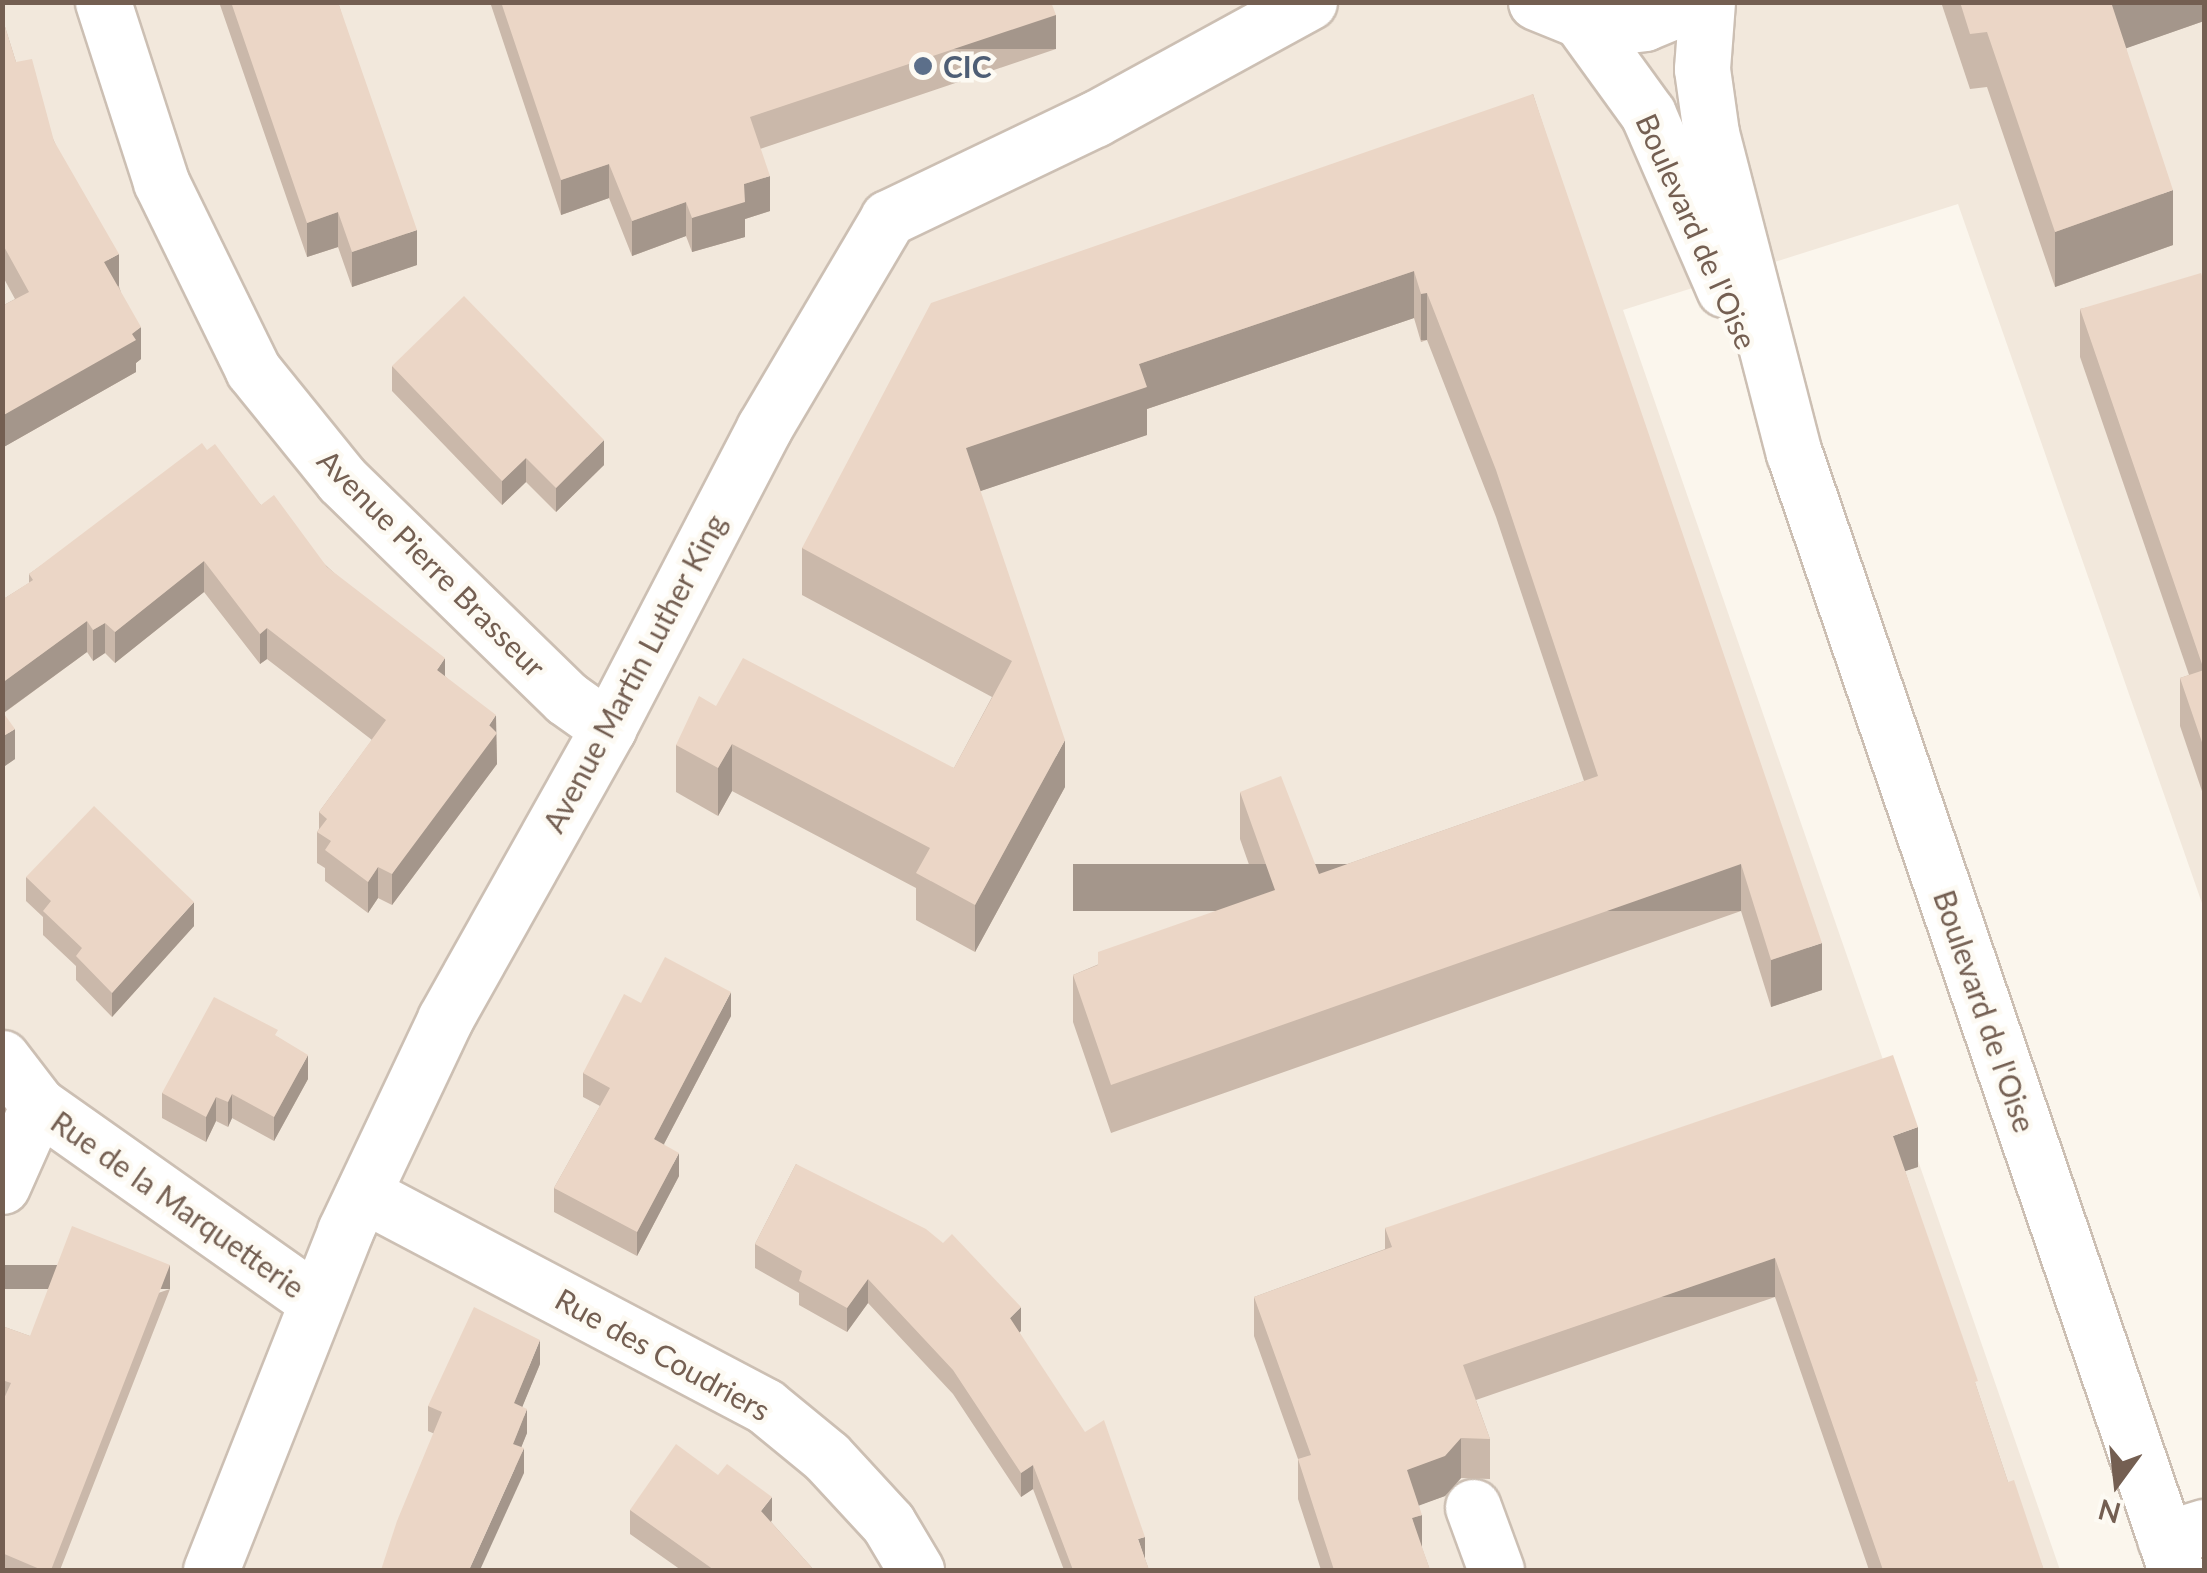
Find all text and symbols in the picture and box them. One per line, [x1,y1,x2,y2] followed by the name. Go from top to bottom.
[943,48,992,84] place label: CIC
[912,55,934,77] marker: CIC
[1629,108,1765,354] street label: Boulevard de l'Oise
[311,442,553,684] street label: Avenue Pierre Brasseur
[535,507,733,839] street label: Avenue Martin Luther King
[1927,885,2043,1137] street label: Boulevard de l'Oise
[45,1103,311,1305] street label: Rue de la Marquetterie
[549,1280,777,1428] street label: Rue des Coudriers
[2067,1433,2167,1533] north arrow
[2094,1493,2124,1531] text: N

